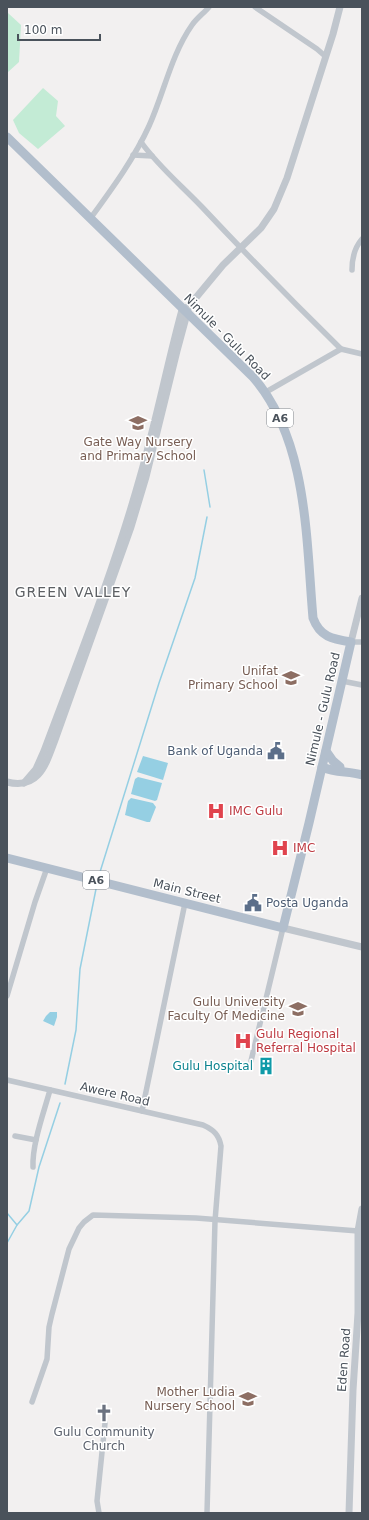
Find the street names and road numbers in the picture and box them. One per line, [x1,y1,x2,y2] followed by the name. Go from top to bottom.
[181,291,273,383] street label: Nimule - Gulu Road
[267,409,293,427] road number: A6
[303,651,343,767] street label: Nimule - Gulu Road
[83,871,109,889] road number: A6
[152,876,222,906] street label: Main Street
[79,1079,151,1109] street label: Awere Road
[335,1328,353,1392] street label: Eden Road

